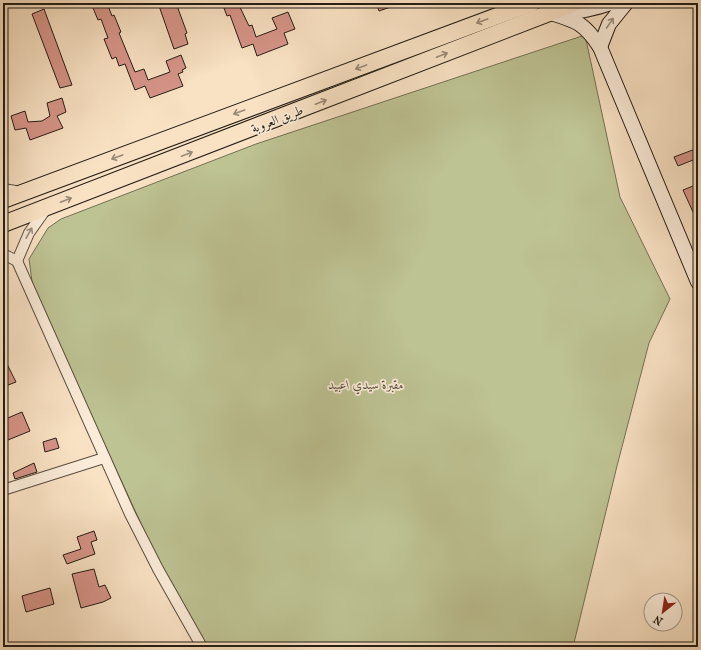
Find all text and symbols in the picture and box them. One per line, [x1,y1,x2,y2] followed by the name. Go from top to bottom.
[477,18,489,26] one-way arrow
[606,18,614,29] one-way arrow
[436,51,448,58] one-way arrow
[355,63,367,71] one-way arrow
[315,97,327,105] one-way arrow
[249,102,306,137] street label: طريق العروبة
[233,109,245,117] one-way arrow
[180,149,192,157] one-way arrow
[111,154,123,162] one-way arrow
[59,196,71,204] one-way arrow
[26,227,34,239] one-way arrow
[328,377,404,395] park label: مقبرة سيدي اعبيد
[643,592,683,632] north arrow
[651,612,665,628] text: N

